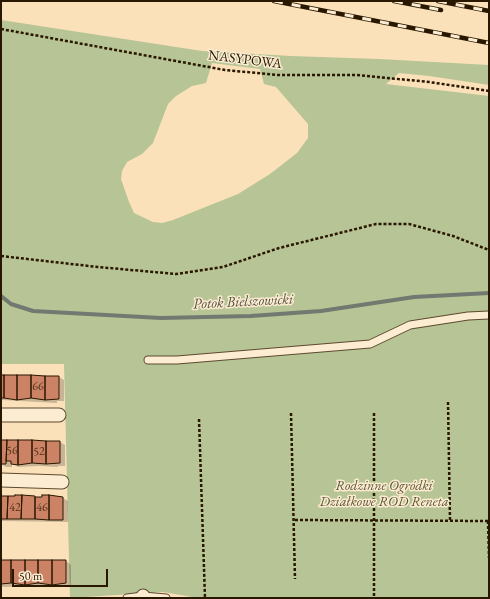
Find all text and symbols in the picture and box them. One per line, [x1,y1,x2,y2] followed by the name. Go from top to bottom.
[207,47,283,73] street label: NASYPOWA
[192,290,294,314] water label: Potok Bielszowicki
[32,380,44,394] house number: 66
[6,444,18,458] house number: 56
[33,445,45,459] house number: 52
[319,478,449,510] park label: Rodzinne Ogródki Działkowe ROD Reneta
[9,501,21,515] house number: 42
[36,501,48,515] house number: 46
[14,561,110,587] scale bar
[19,568,42,584] text: 50 m

